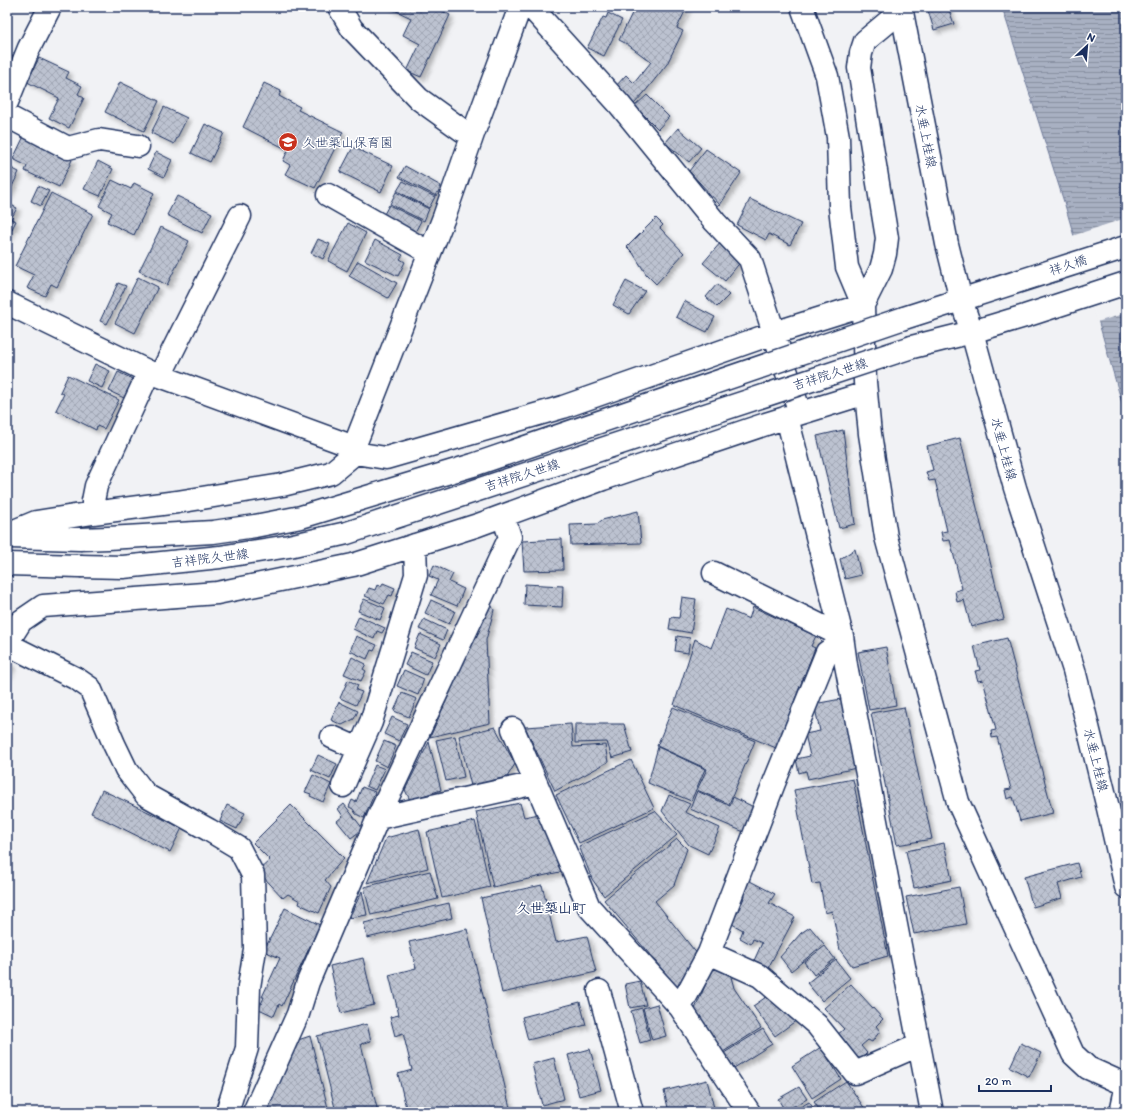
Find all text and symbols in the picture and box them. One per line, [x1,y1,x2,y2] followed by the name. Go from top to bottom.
[1067,26,1107,66] north arrow
[1085,30,1097,45] text: N
[912,103,940,170] street label: 水垂上桂線
[277,131,299,153] school or university icon: 久世築山保育園
[302,135,393,150] place label: 久世築山保育園
[1047,252,1089,278] street label: 祥久橋
[791,355,870,393] street label: 吉祥院久世線
[988,416,1020,483] street label: 水垂上桂線
[483,456,562,494] street label: 吉祥院久世線
[170,546,251,570] street label: 吉祥院久世線
[1081,727,1111,794] street label: 水垂上桂線
[516,900,586,917] district label: 久世築山町
[979,1067,1051,1093] scale bar
[985,1074,1012,1088] text: 20 m

